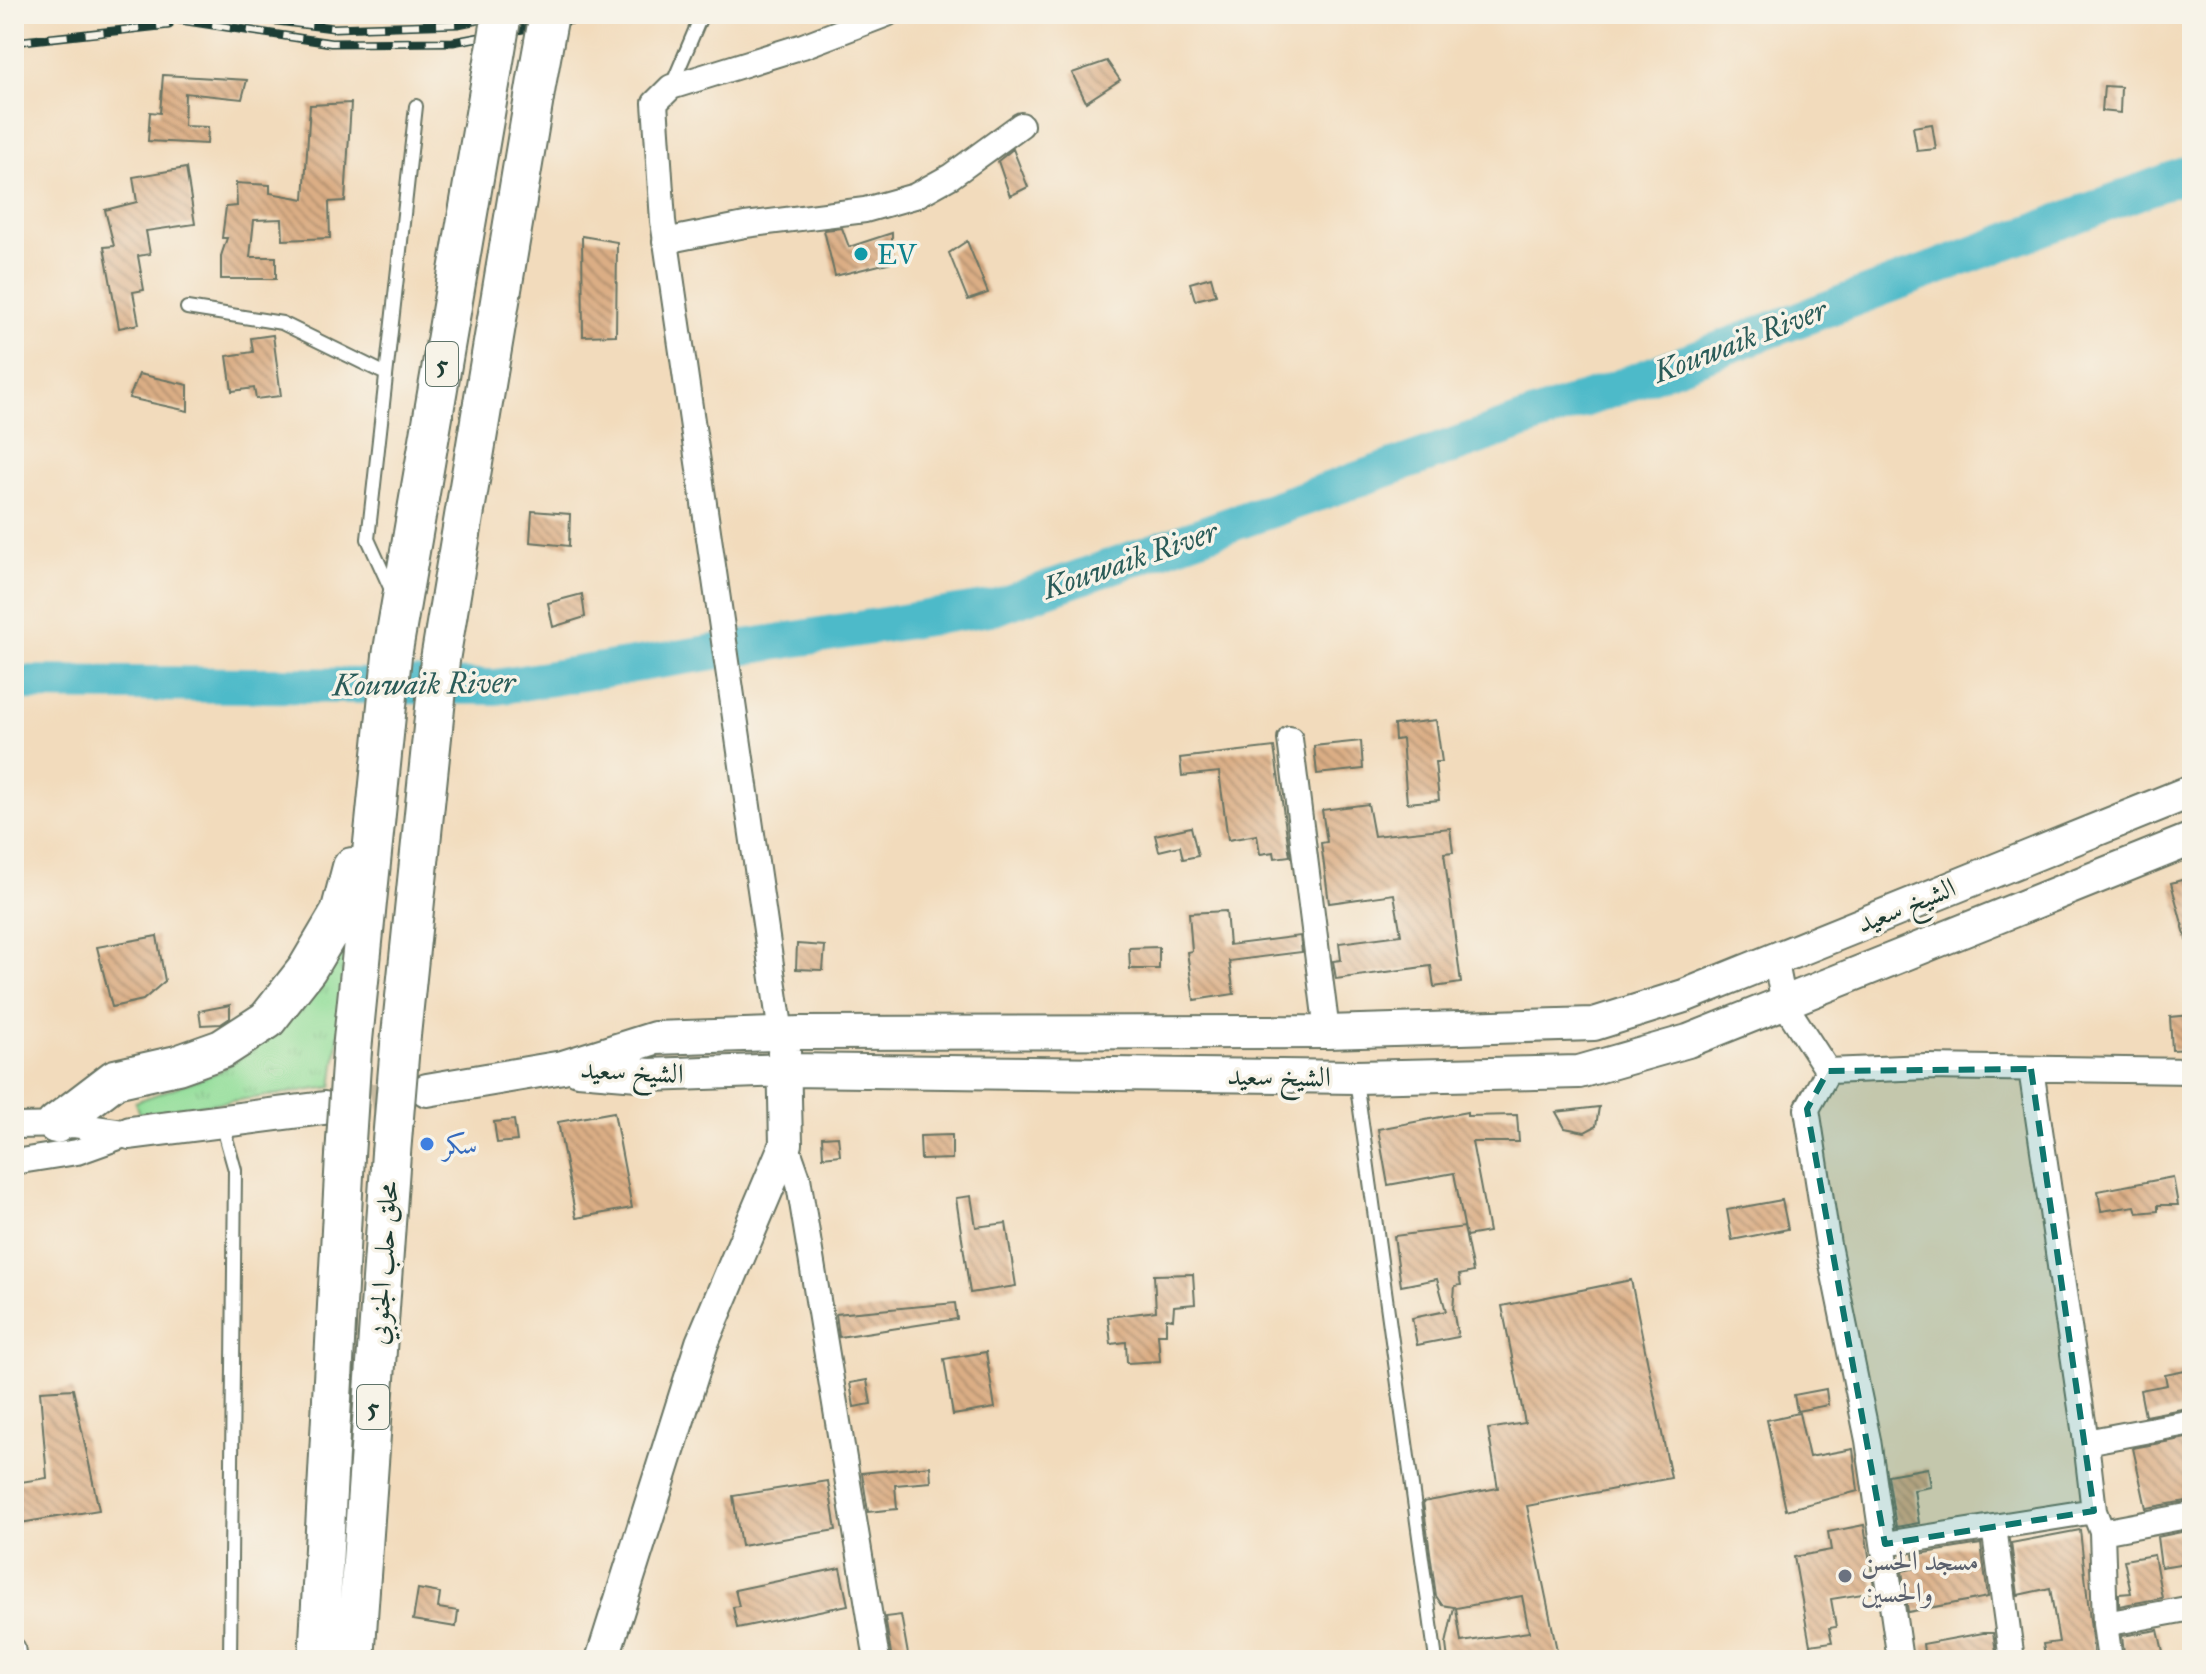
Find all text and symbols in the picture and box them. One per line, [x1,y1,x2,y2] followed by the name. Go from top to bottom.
[877,237,918,272] place label: EV
[852,245,870,263] marker: EV
[1646,291,1833,391] water label: Kouwaik River
[426,342,458,386] road number: 5
[1036,513,1224,607] water label: Kouwaik River
[330,664,517,704] water label: Kouwaik River
[1851,869,1963,947] street label: الشيخ سعيد
[579,1051,685,1098] street label: الشيخ سعيد
[1227,1058,1331,1101] street label: الشيخ سعيد
[440,1127,477,1163] place label: سكر
[418,1135,436,1153] marker: سكر
[360,1180,411,1346] street label: محلق حلب الجنوبي
[357,1385,389,1429] road number: 5
[1861,1543,1979,1610] place label: مسجد الحسن والحسين
[1836,1567,1854,1585] marker: مسجد الحسن والحسين

